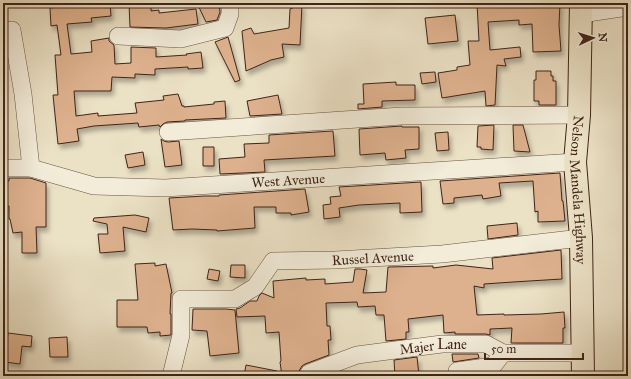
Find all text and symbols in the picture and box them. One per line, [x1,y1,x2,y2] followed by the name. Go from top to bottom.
[573,18,613,58] north arrow
[596,32,609,43] text: N
[566,115,589,265] street label: Nelson Mandela Highway
[251,170,326,192] street label: West Avenue
[331,248,414,269] street label: Russel Avenue
[485,335,583,361] scale bar
[399,336,467,358] street label: Majer Lane
[491,342,516,356] text: 50 m

